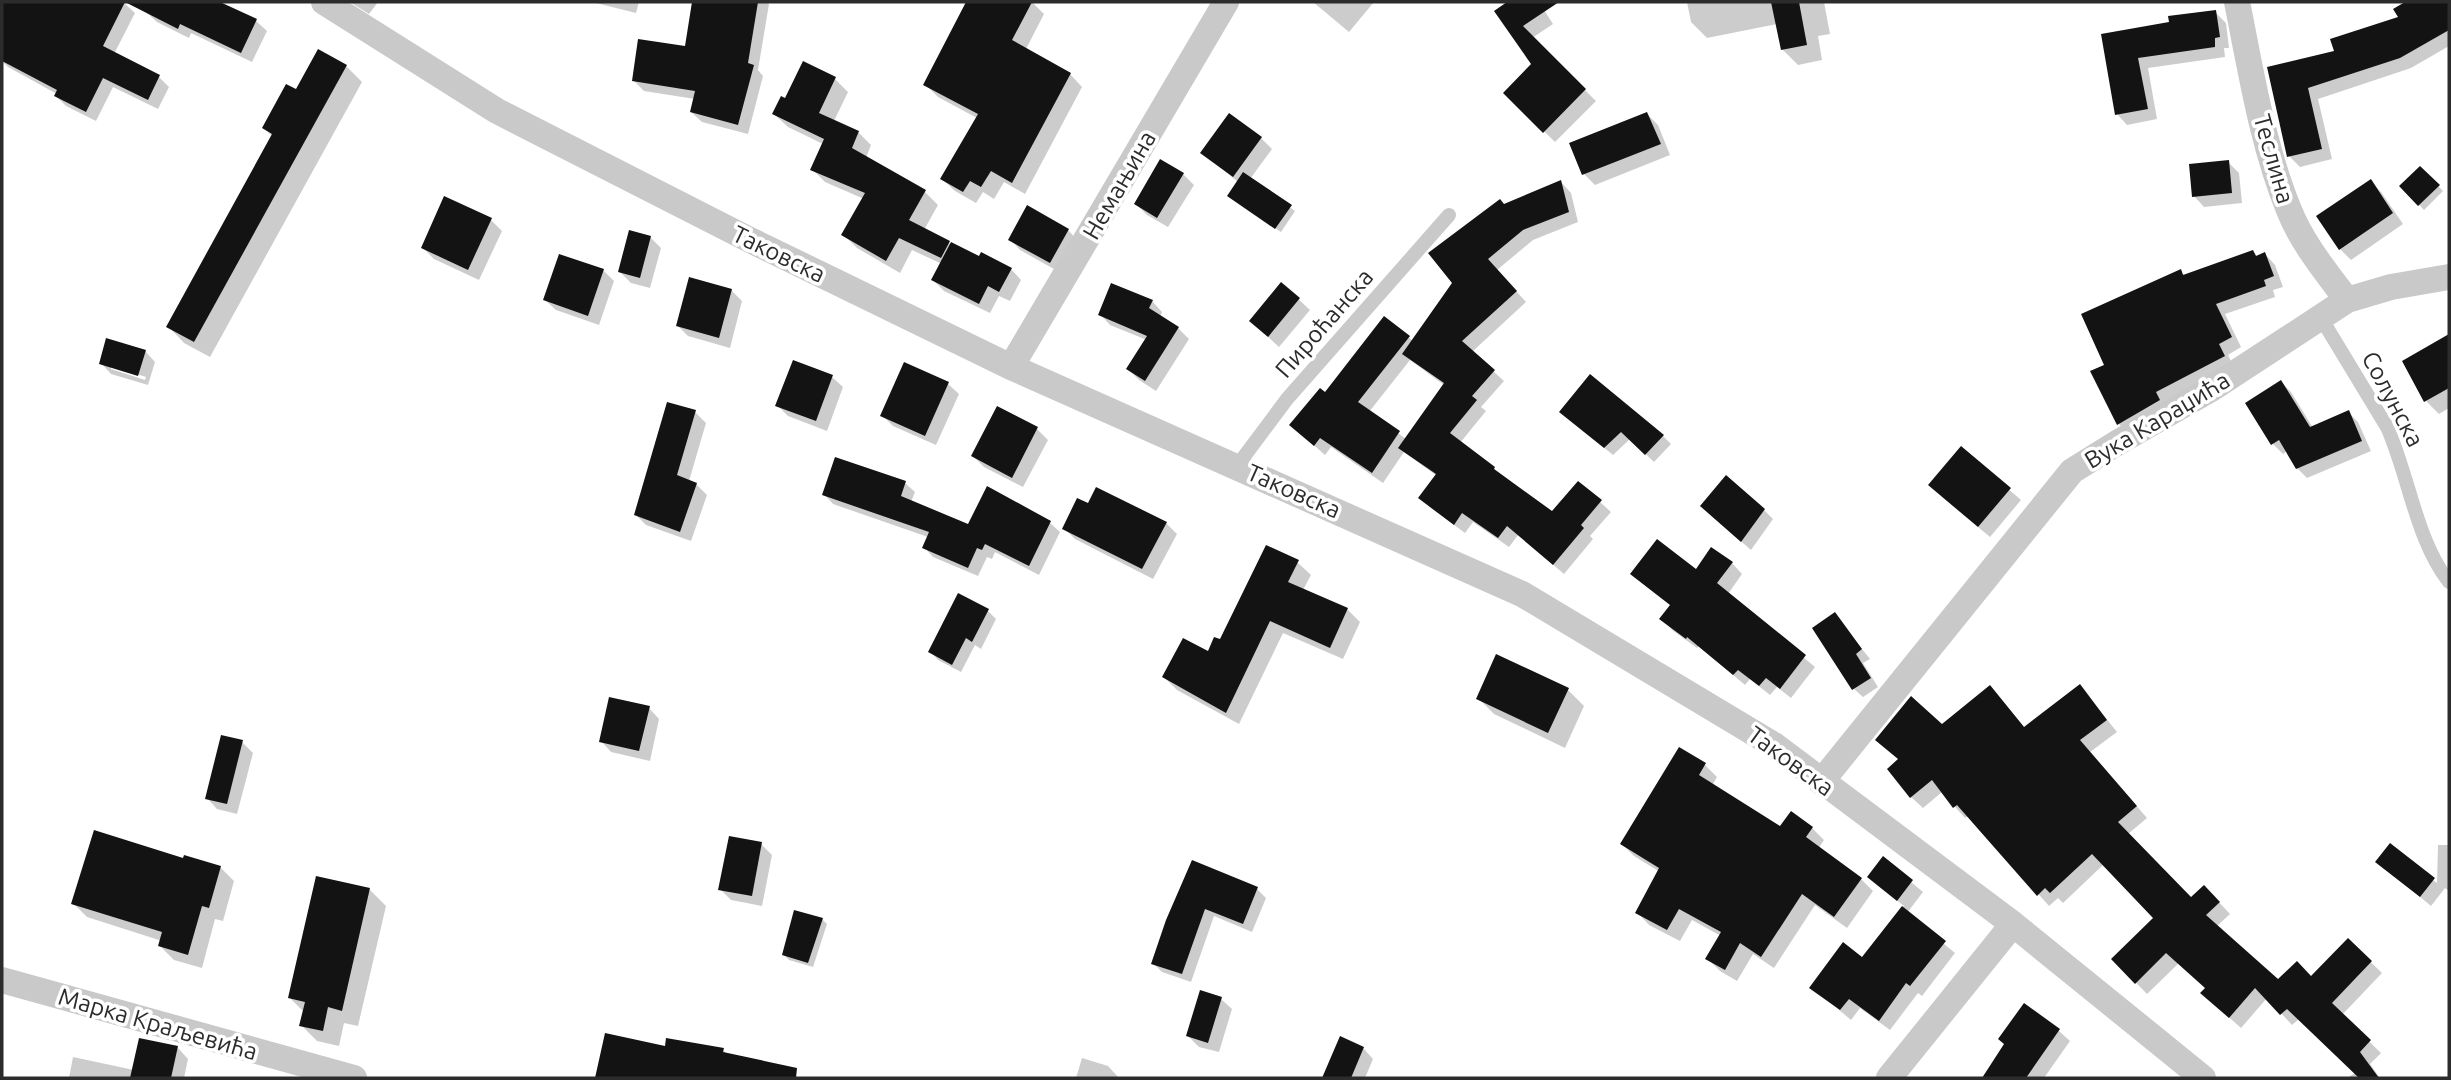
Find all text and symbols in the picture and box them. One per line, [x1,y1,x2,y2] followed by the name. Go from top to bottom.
[2248,111,2300,207] street label: Теслина
[1077,126,1161,244] street label: Немањина
[728,220,830,288] street label: Таковска
[1270,263,1378,383] street label: Пироћанска
[2357,347,2429,451] street label: Солунска
[2080,366,2234,474] street label: Вука Караџића
[1243,458,1345,524] street label: Таковска
[1743,721,1839,801] street label: Таковска
[55,983,261,1065] street label: Марка Краљевића

